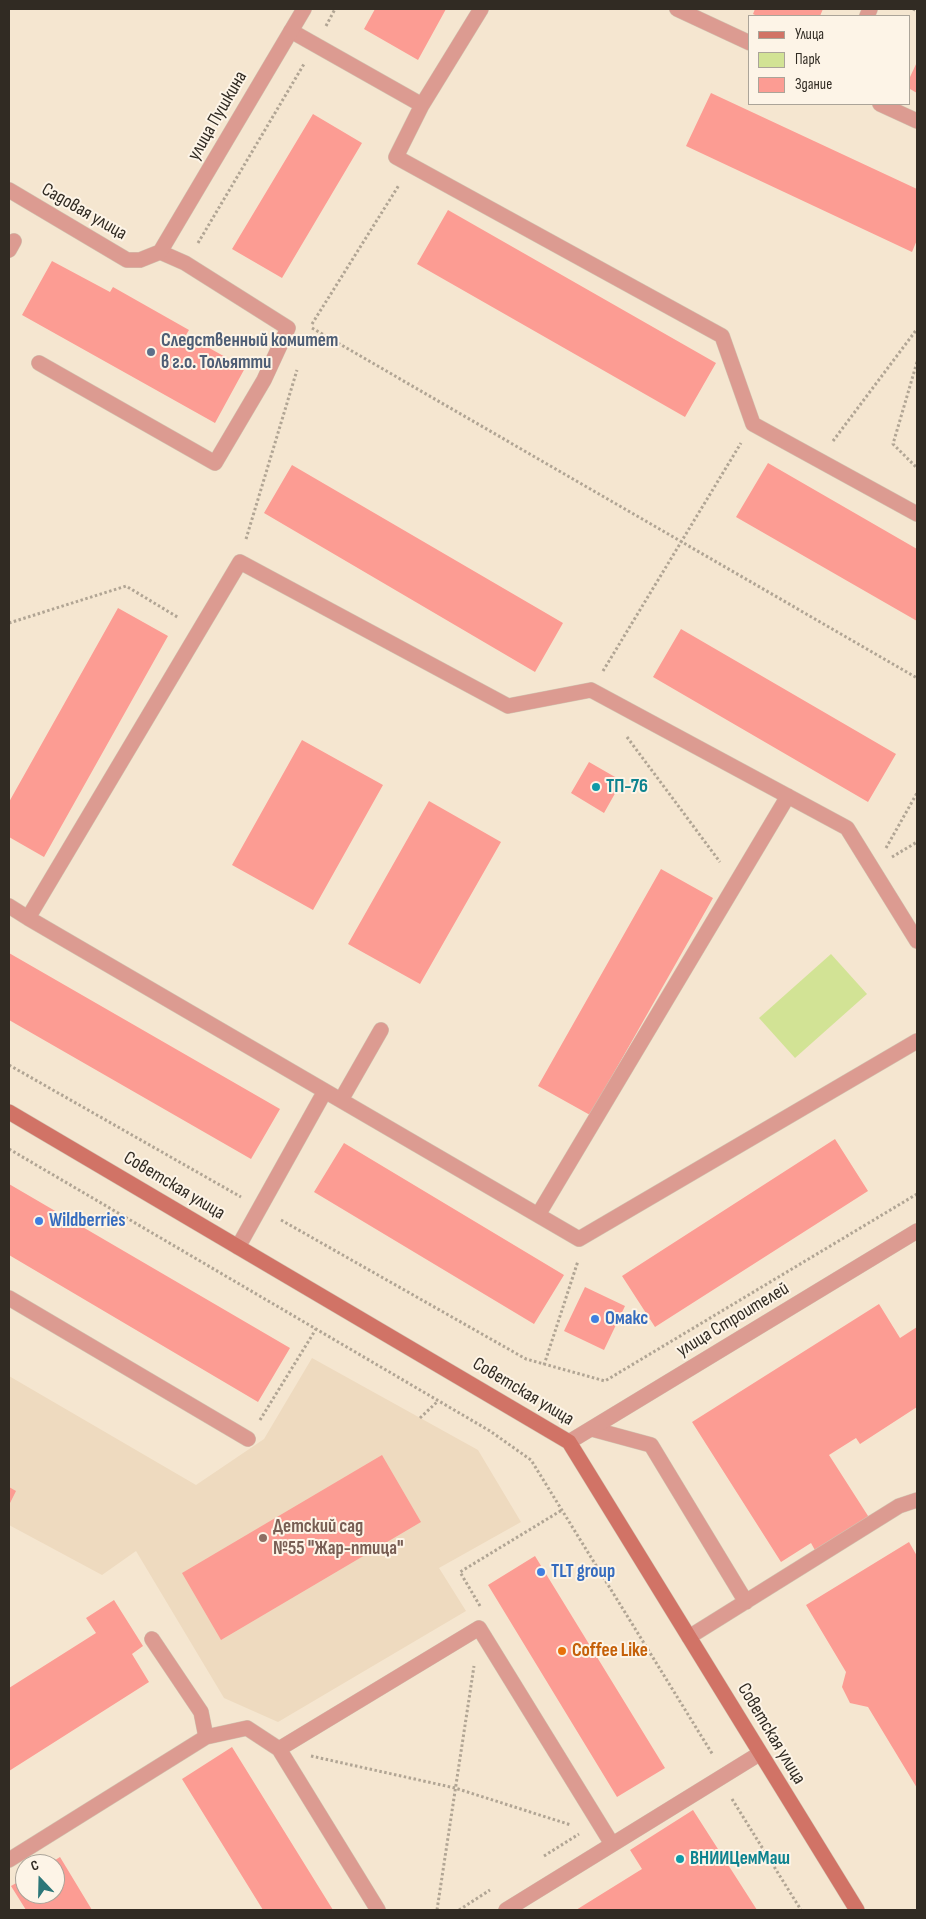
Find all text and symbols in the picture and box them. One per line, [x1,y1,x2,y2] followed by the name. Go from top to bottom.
[748,15,911,105] legend
[795,25,824,44] text: Улица
[795,50,820,69] text: Парк
[183,67,253,165] street label: улица Пушкина
[795,75,832,94] text: Здание
[37,178,131,246] street label: Садовая улица
[161,330,338,374] place label: Следственный комитет в г.о. Тольятти
[145,346,157,358] marker: Следственный комитет в г.о. Тольятти
[606,776,648,798] place label: ТП-76
[590,781,602,793] marker: ТП-76
[119,1147,229,1225] street label: Советская улица
[49,1210,126,1232] place label: Wildberries
[33,1215,45,1227] marker: Wildberries
[673,1277,793,1363] street label: улица Строителей
[605,1308,648,1330] place label: Омакс
[589,1313,601,1325] marker: Омакс
[468,1353,578,1431] street label: Советская улица
[273,1516,403,1560] place label: Детский сад №55 "Жар-птица"
[257,1532,269,1544] marker: Детский сад №55 "Жар-птица"
[551,1561,615,1583] place label: TLT group
[535,1566,547,1578] marker: TLT group
[572,1640,648,1662] place label: Coffee Like
[556,1645,568,1657] marker: Coffee Like
[732,1679,810,1789] street label: Советская улица
[690,1848,790,1870] place label: ВНИИЦемМаш
[674,1853,686,1865] marker: ВНИИЦемМаш
[15,1854,65,1904] north arrow
[28,1856,41,1875] text: С

